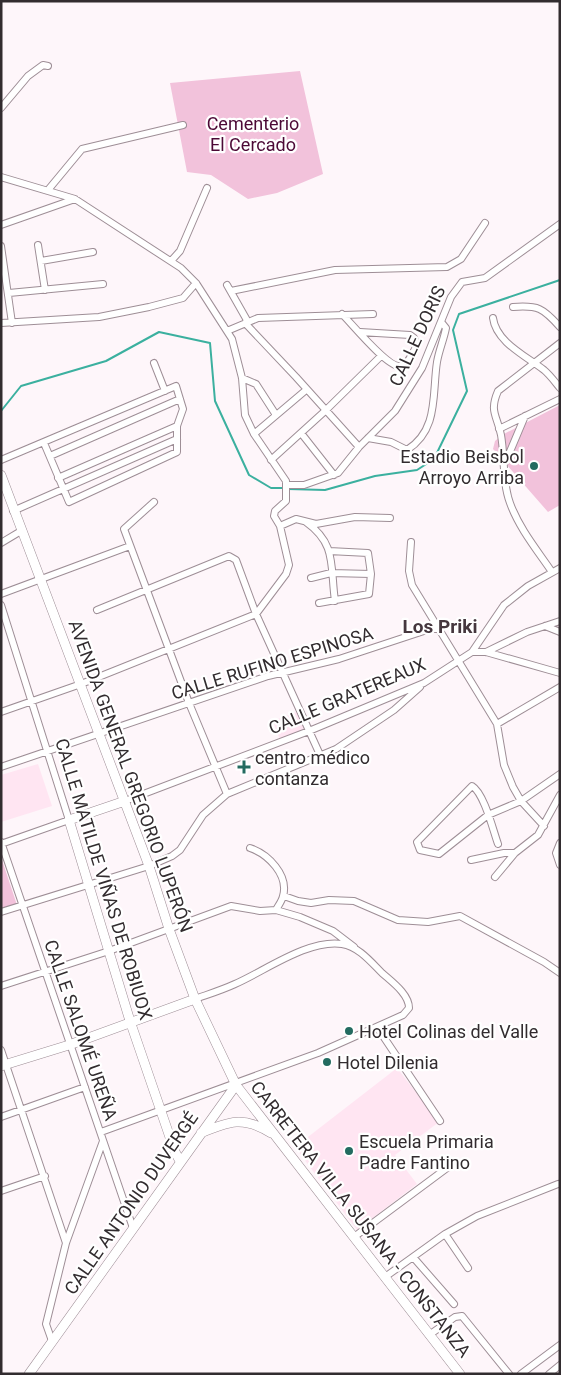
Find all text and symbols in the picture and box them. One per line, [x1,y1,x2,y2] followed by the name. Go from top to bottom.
[207,113,299,155] park label: Cementerio El Cercado
[385,282,450,390] street label: CALLE DORIS
[400,446,524,488] place label: Estadio Beisbol Arroyo Arriba
[528,460,540,472] marker: Estadio Beisbol Arroyo Arriba
[403,615,477,638] district label: Los Priki
[65,617,197,935] street label: AVENIDA GENERAL GREGORIO LUPERÓN
[169,622,376,704] street label: CALLE RUFINO ESPINOSA
[265,653,429,739] street label: CALLE GRATEREAUX
[51,736,157,1022] street label: CALLE MATILDE VIÑAS DE ROBIUOX
[255,747,370,789] place label: centro médico contanza
[237,760,251,774] marker: centro médico contanza
[40,937,122,1123] street label: CALLE SALOMÉ UREÑA
[359,1021,538,1042] place label: Hotel Colinas del Valle
[343,1025,355,1037] marker: Hotel Colinas del Valle
[337,1052,439,1073] place label: Hotel Dilenia
[321,1056,333,1068] marker: Hotel Dilenia
[247,1077,476,1362] street label: CARRETERA VILLA SUSANA - CONSTANZA
[60,1108,202,1298] street label: CALLE ANTONIO DUVERGÉ
[359,1131,494,1173] place label: Escuela Primaria Padre Fantino
[343,1145,355,1157] marker: Escuela Primaria Padre Fantino

